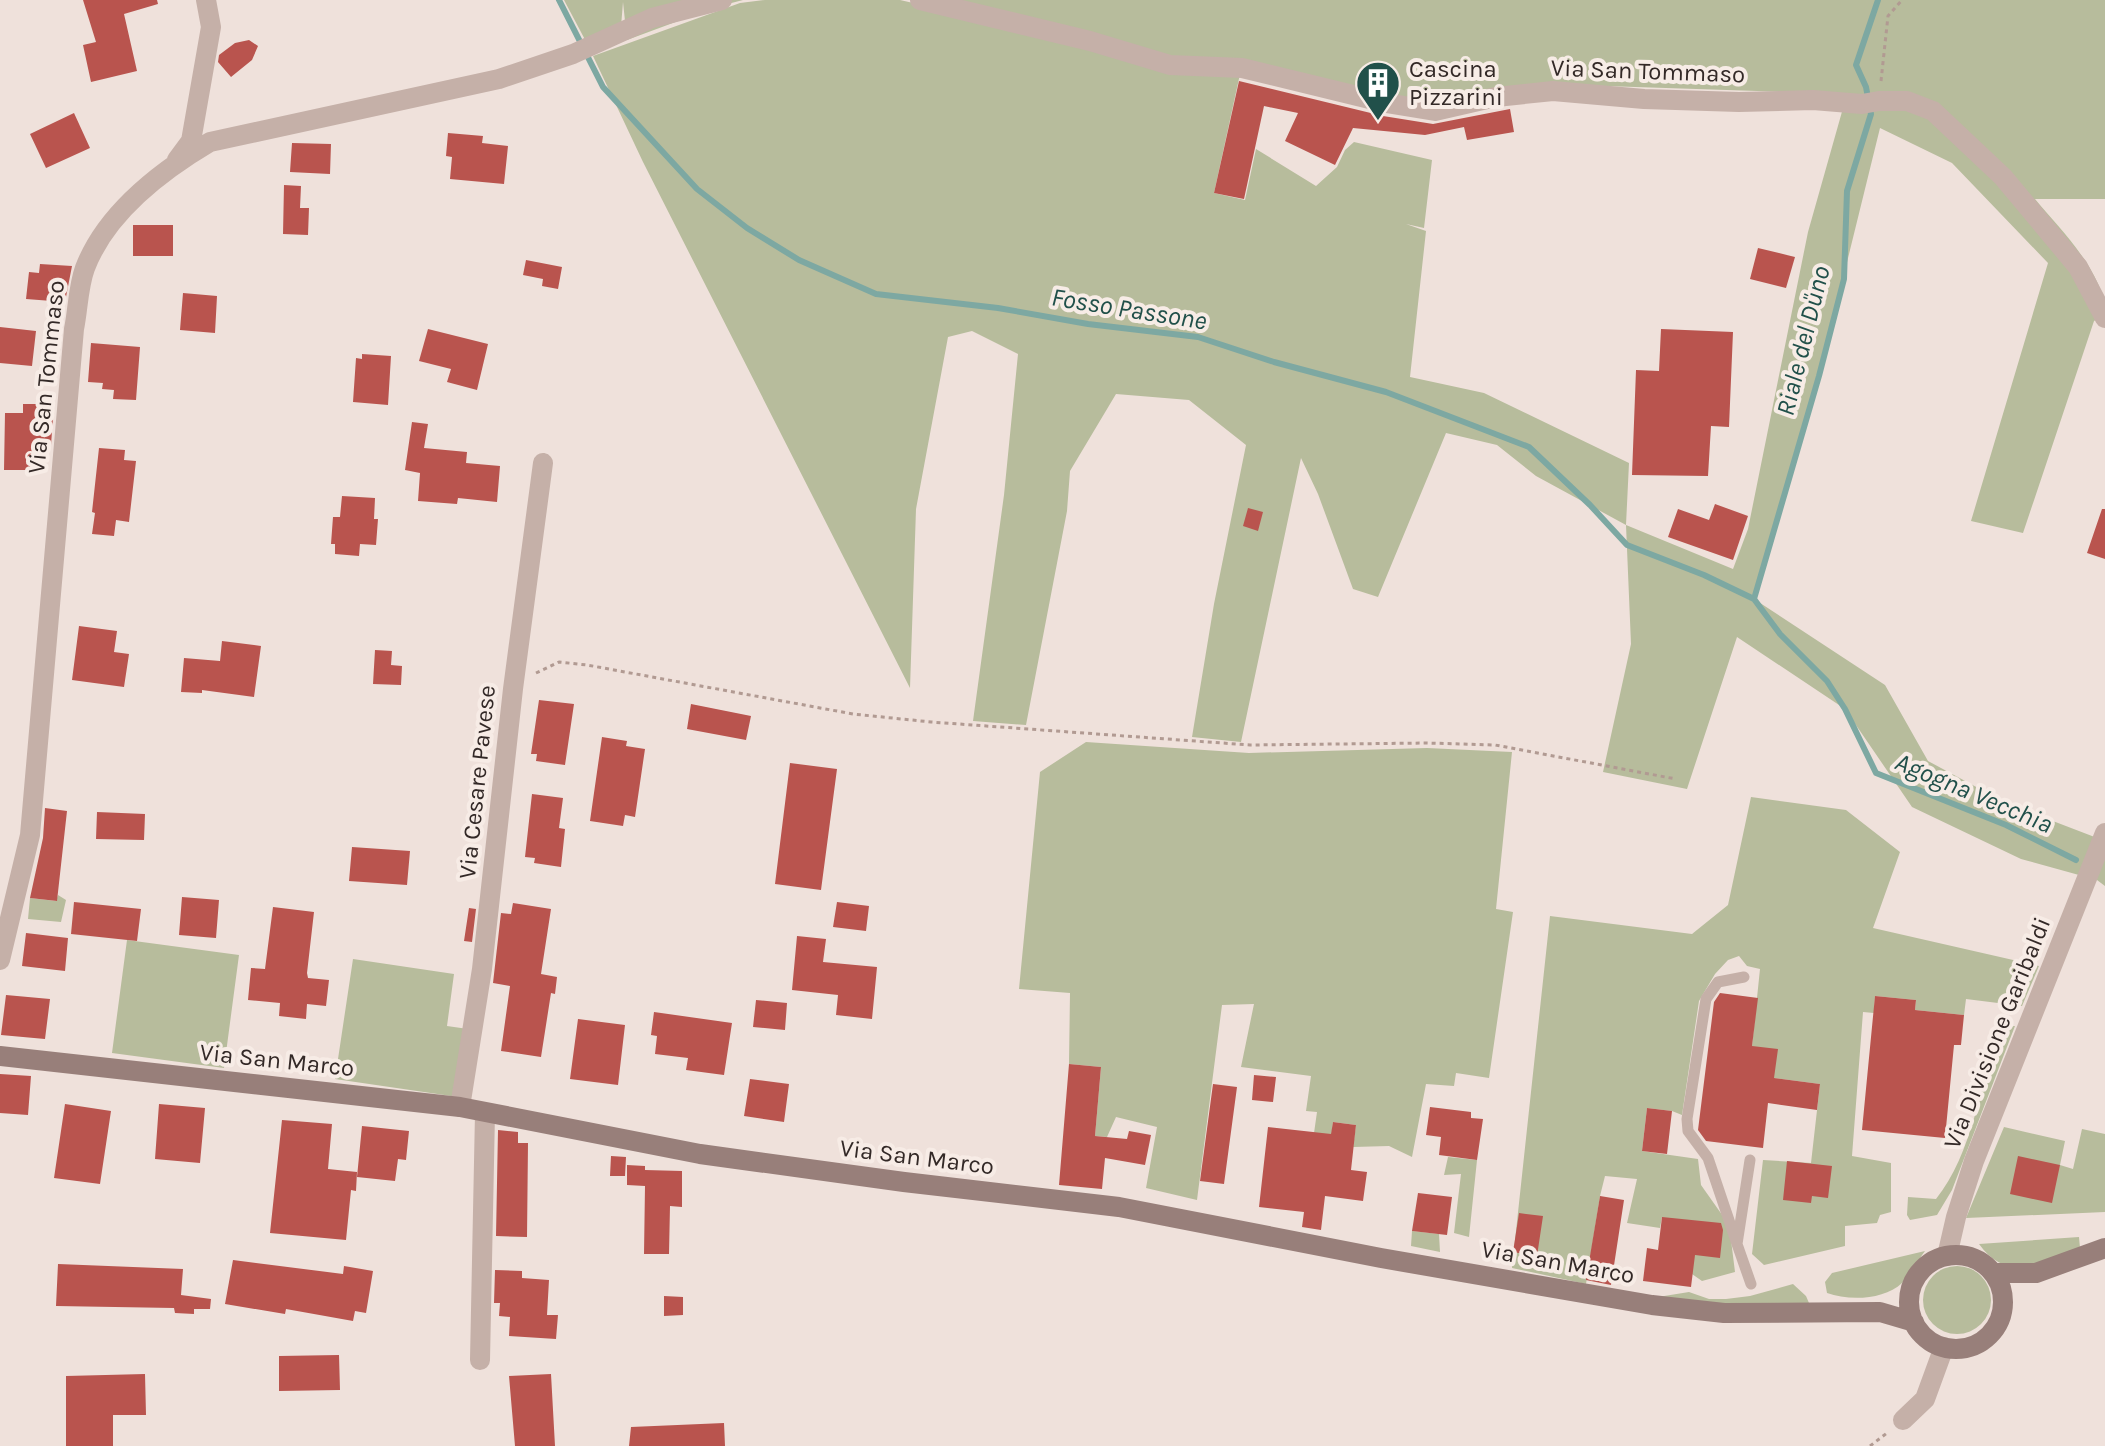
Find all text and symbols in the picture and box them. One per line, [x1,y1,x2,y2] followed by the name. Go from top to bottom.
[1550,54,1746,88] street label: Via San Tommaso
[1409,55,1503,111] place label: Cascina Pizzarini
[1354,59,1402,122] building icon: Cascina Pizzarini
[1769,263,1837,419] water label: Riale del Dűno
[22,279,70,475] street label: Via San Tommaso
[1049,281,1209,337] water label: Fosso Passone
[453,684,501,880] street label: Via Cesare Pavese
[1891,746,2057,840] water label: Agogna Vecchia
[1938,913,2056,1153] street label: Via Divisione Garibaldi
[198,1038,356,1082] street label: Via San Marco
[838,1134,996,1180] street label: Via San Marco
[1479,1235,1637,1289] street label: Via San Marco

